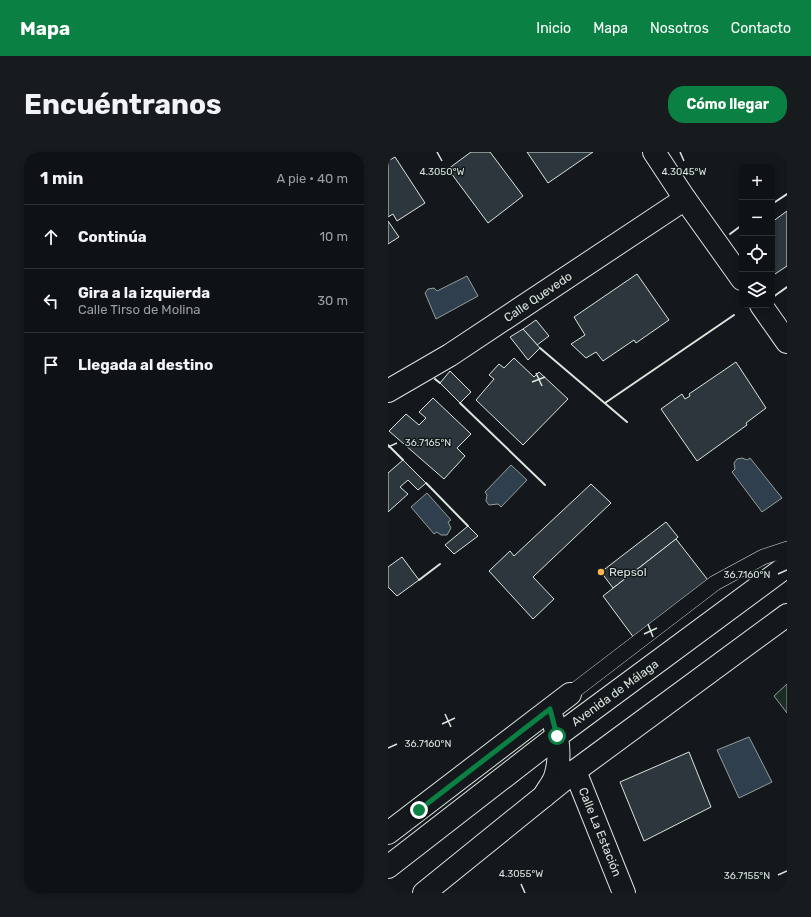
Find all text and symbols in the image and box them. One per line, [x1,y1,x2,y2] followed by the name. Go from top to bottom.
[20,17,70,40] text: Mapa
[536,20,571,37] text: Inicio
[593,20,628,37] text: Mapa
[650,20,709,37] text: Nosotros
[731,20,791,37] text: Contacto
[668,86,787,123] button: Cómo llegar
[24,88,222,121] text: Encuéntranos
[739,164,775,308] map controls
[739,164,775,200] button: +
[419,166,465,178] text: 4.3050°W
[662,166,706,178] text: 4.3045°W
[40,168,83,188] text: 1 min
[277,171,348,186] text: A pie · 40 m
[739,200,775,236] button: −
[40,226,62,248] icon: ahead
[78,228,147,246] text: Continúa
[319,229,348,244] text: 10 m
[739,236,775,272] button: locate
[501,269,575,325] street label: Calle Quevedo
[739,272,775,308] button: layers
[78,284,210,302] text: Gira a la izquierda
[40,290,62,312] icon: left
[317,293,348,308] text: 30 m
[78,302,201,317] text: Calle Tirso de Molina
[40,354,62,376] icon: arrive
[78,356,213,374] text: Llegada al destino
[405,437,451,449] text: 36.7165°N
[609,565,647,579] place label: Repsol
[596,567,606,577] marker: Repsol
[724,569,770,581] text: 36.7160°N
[569,657,661,729] street label: Avenida de Málaga
[548,727,566,745] route start
[405,738,451,750] text: 36.7160°N
[576,785,624,879] street label: Calle La Estación
[410,801,428,819] route end
[499,868,543,880] text: 4.3055°W
[724,870,770,882] text: 36.7155°N

